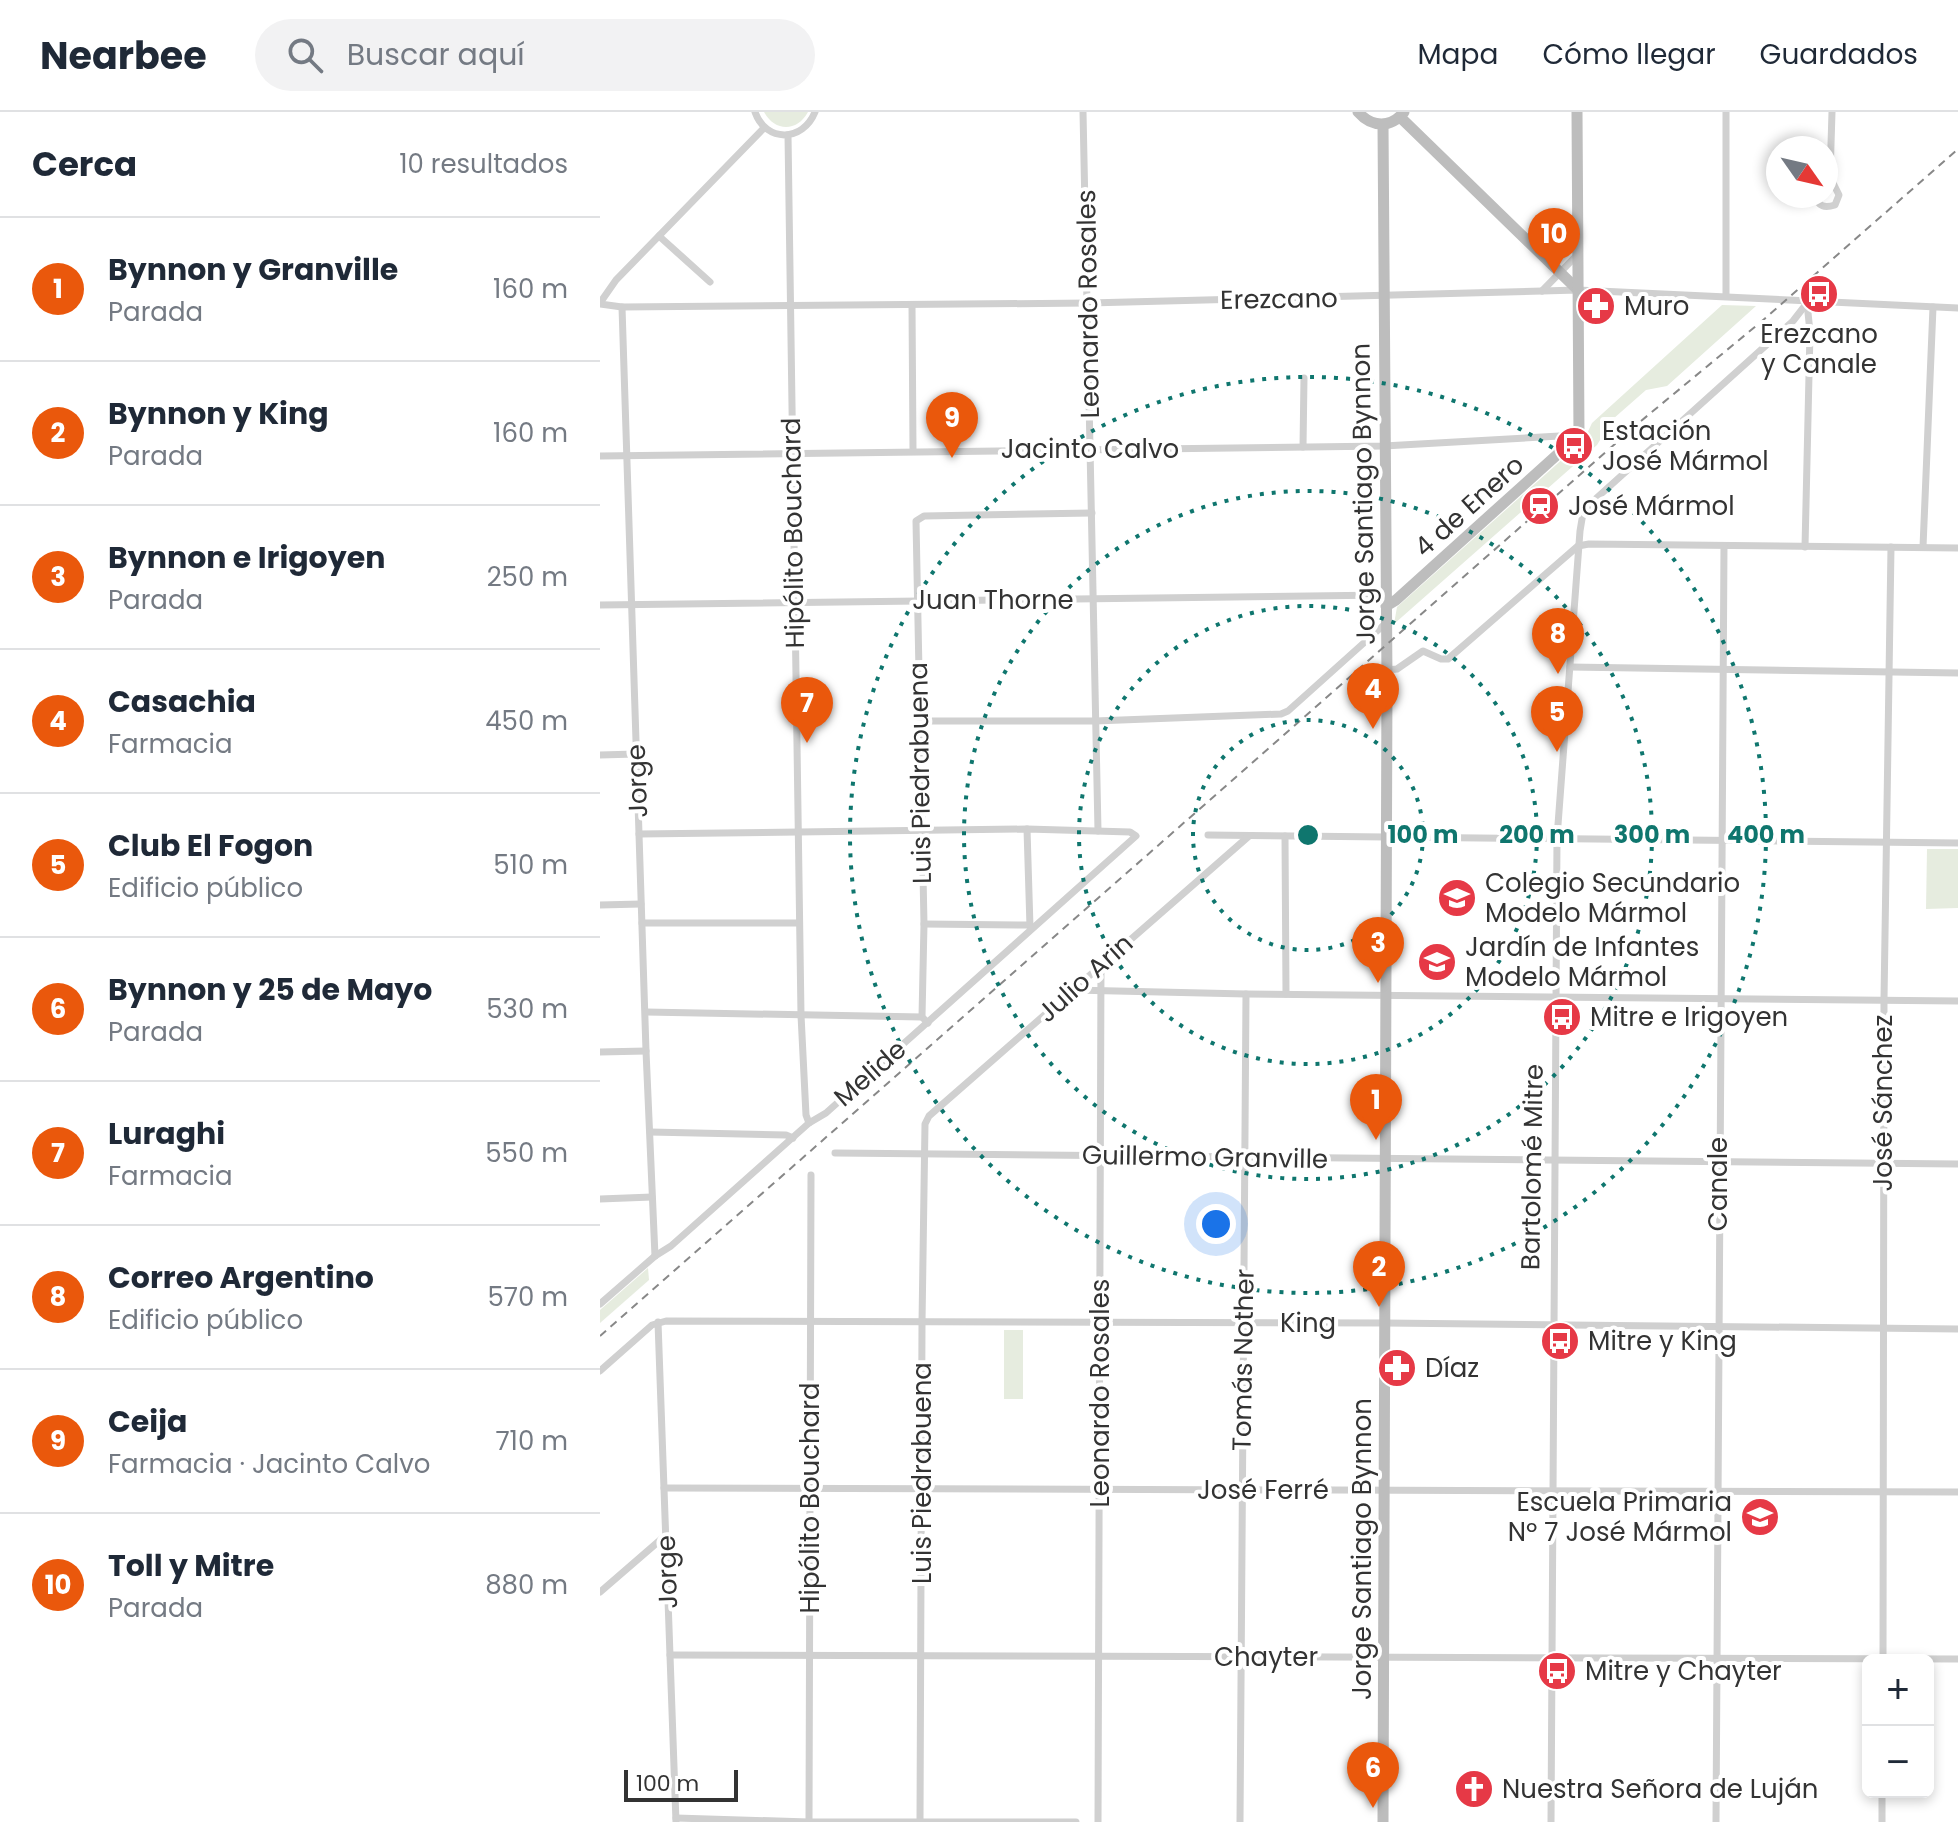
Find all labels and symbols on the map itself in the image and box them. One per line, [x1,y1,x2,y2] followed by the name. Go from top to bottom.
[1766,136,1838,208] north arrow
[1068,189,1108,419] street label: Leonardo Rosales
[1528,208,1580,274] pin: 10
[1798,273,1840,315] bus stop icon: Erezcano y Canale
[1220,280,1338,318] street label: Erezcano
[1575,285,1617,327] pharmacy icon: Muro
[1624,288,1689,324] place label: Muro
[1760,316,1878,382] place label: Erezcano y Canale
[1342,343,1384,645] street label: Jorge Santiago Bynnon
[926,392,978,458] pin: 9
[1602,413,1769,479] place label: Estación José Mármol
[773,417,813,649] street label: Hipólito Bouchard
[1553,425,1595,467] bus stop icon: Estación José Mármol
[1001,431,1179,467] street label: Jacinto Calvo
[1406,447,1532,565] street label: 4 de Enero
[1519,485,1561,527] station icon: José Mármol
[1568,488,1735,524] place label: José Mármol
[912,582,1074,618] street label: Juan Thorne
[1532,608,1584,674] pin: 8
[900,662,940,884] street label: Luis Piedrabuena
[1347,663,1399,729] pin: 4
[781,677,833,743] pin: 7
[1531,686,1583,752] pin: 5
[618,743,656,819] street label: Jorge
[1388,818,1458,851] text: 100 m
[1499,818,1575,851] text: 200 m
[1614,818,1690,851] text: 300 m
[1727,818,1805,851] text: 400 m
[1294,821,1322,849] centre of rings
[1485,865,1740,931] place label: Colegio Secundario Modelo Mármol
[1436,877,1478,919] school or university icon: Colegio Secundario Modelo Mármol
[1352,917,1404,983] pin: 3
[1029,925,1141,1031] street label: Julio Arin
[1465,929,1699,995] place label: Jardín de Infantes Modelo Mármol
[1416,941,1458,983] school or university icon: Jardín de Infantes Modelo Mármol
[1541,996,1583,1038] bus stop icon: Mitre e Irigoyen
[1590,999,1788,1035] place label: Mitre e Irigoyen
[1865,1015,1901,1191] street label: José Sánchez
[826,1032,914,1114] street label: Melide
[1512,1064,1552,1270] street label: Bartolomé Mitre
[1350,1074,1402,1140] pin: 1
[1082,1137,1328,1177] street label: Guillermo Granville
[1700,1137,1736,1231] street label: Canale
[1196,1204,1236,1244] your location
[1353,1241,1405,1307] pin: 2
[1223,1268,1263,1452] street label: Tomás Nother
[1082,1279,1118,1507] street label: Leonardo Rosales
[1280,1305,1336,1341] street label: King
[1539,1320,1581,1362] bus stop icon: Mitre y King
[1588,1323,1737,1359] place label: Mitre y King
[1376,1347,1418,1389] pharmacy icon: Díaz
[1425,1350,1479,1386] place label: Díaz
[904,1362,940,1584] street label: Luis Piedrabuena
[792,1383,828,1613] street label: Hipólito Bouchard
[1344,1398,1380,1700] street label: Jorge Santiago Bynnon
[1197,1472,1329,1508] street label: José Ferré
[1508,1484,1732,1550] place label: Escuela Primaria Nº 7 José Mármol
[1739,1496,1781,1538] school or university icon: Escuela Primaria Nº 7 José Mármol
[648,1534,686,1610] street label: Jorge
[1214,1639,1318,1675] street label: Chayter
[1536,1650,1578,1692] bus stop icon: Mitre y Chayter
[1585,1653,1782,1689] place label: Mitre y Chayter
[1347,1742,1399,1808] pin: 6
[624,1766,738,1802] scale bar
[1453,1768,1495,1810] church icon: Nuestra Señora de Luján
[1502,1771,1818,1807] place label: Nuestra Señora de Luján

